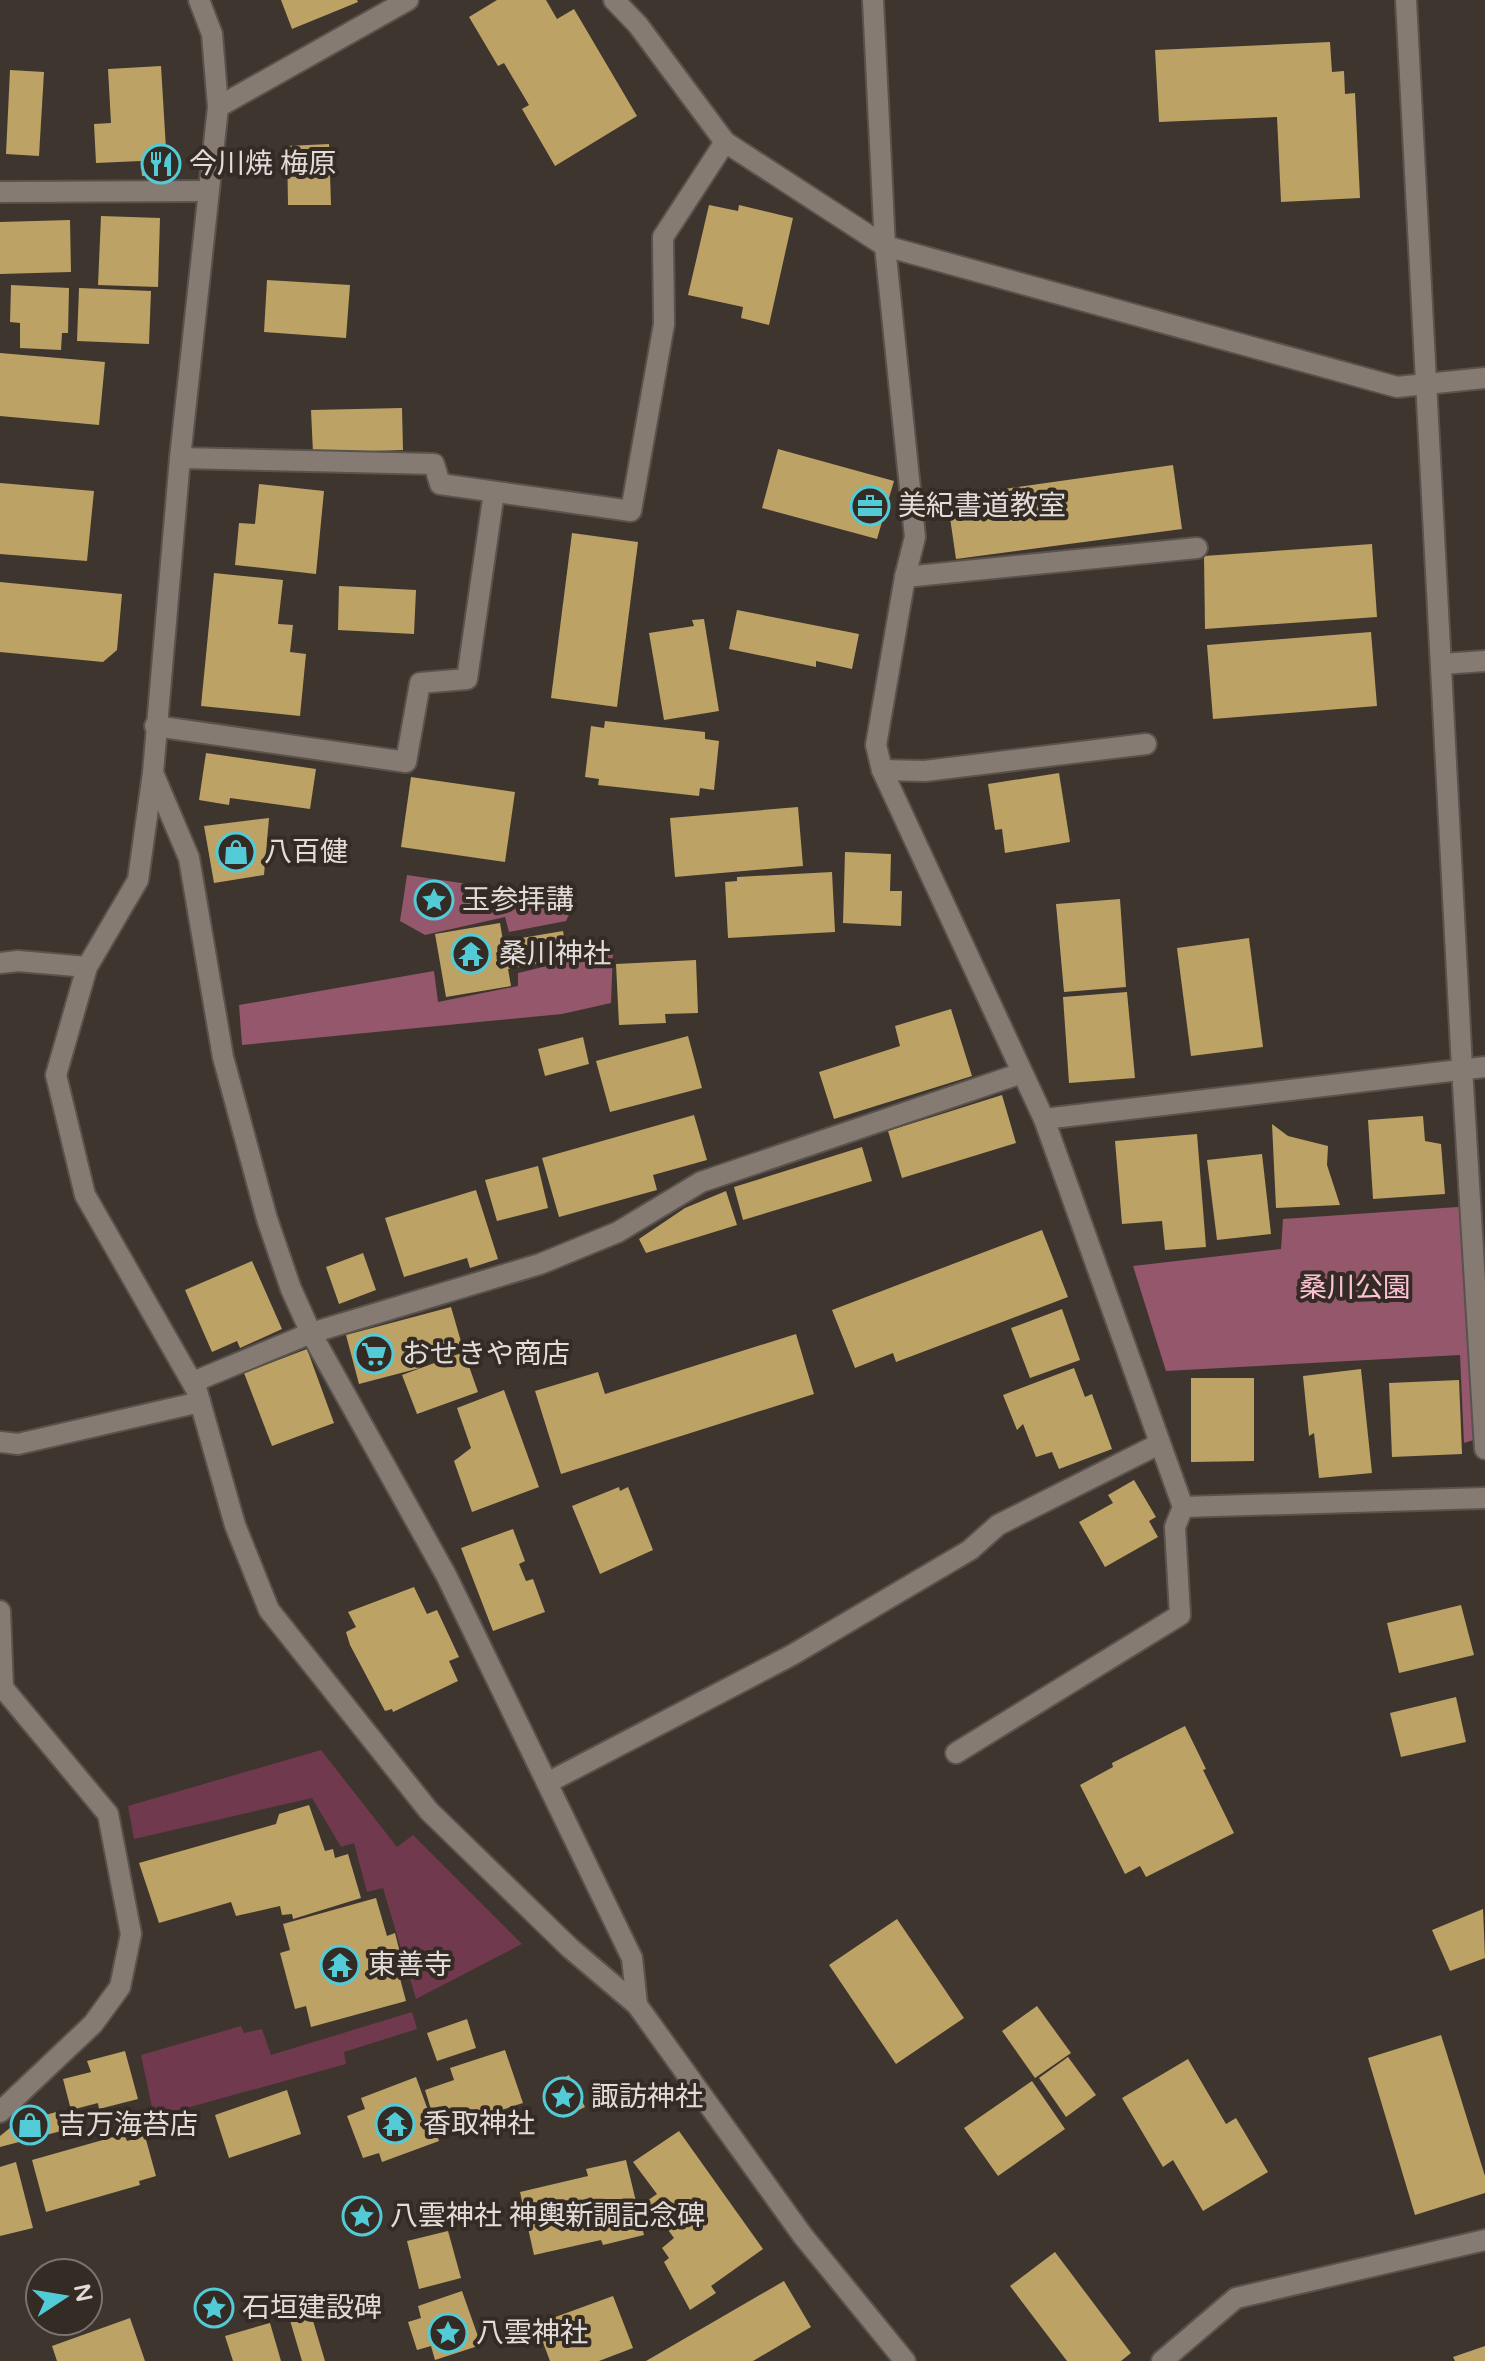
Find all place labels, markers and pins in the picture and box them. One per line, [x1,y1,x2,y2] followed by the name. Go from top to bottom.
[140,143,182,185] restaurant icon: 今川焼 梅原
[189,147,336,181] place label: 今川焼 梅原
[849,485,891,527] office icon: 美紀書道教室
[898,489,1066,523] place label: 美紀書道教室
[215,831,257,873] shop icon: 八百健
[264,835,348,869] place label: 八百健
[413,879,455,921] place icon: 玉参拝講
[462,883,574,917] place label: 玉参拝講
[450,933,492,975] temple icon: 桑川神社
[499,937,611,971] place label: 桑川神社
[353,1333,395,1375] supermarket icon: おせきや商店
[402,1337,570,1371] place label: おせきや商店
[319,1944,361,1986] temple icon: 東善寺
[368,1948,452,1982] place label: 東善寺
[542,2076,584,2118] place icon: 諏訪神社
[591,2080,703,2114] place label: 諏訪神社
[374,2103,416,2145] temple icon: 香取神社
[9,2104,51,2146] shop icon: 吉万海苔店
[423,2107,535,2141] place label: 香取神社
[58,2108,198,2142] place label: 吉万海苔店
[341,2195,383,2237] place icon: 八雲神社 神輿新調記念碑
[390,2199,705,2233] place label: 八雲神社 神輿新調記念碑
[193,2287,235,2329] place icon: 石垣建設碑
[242,2291,382,2325] place label: 石垣建設碑
[427,2312,469,2354] place icon: 八雲神社
[476,2316,588,2350] place label: 八雲神社

